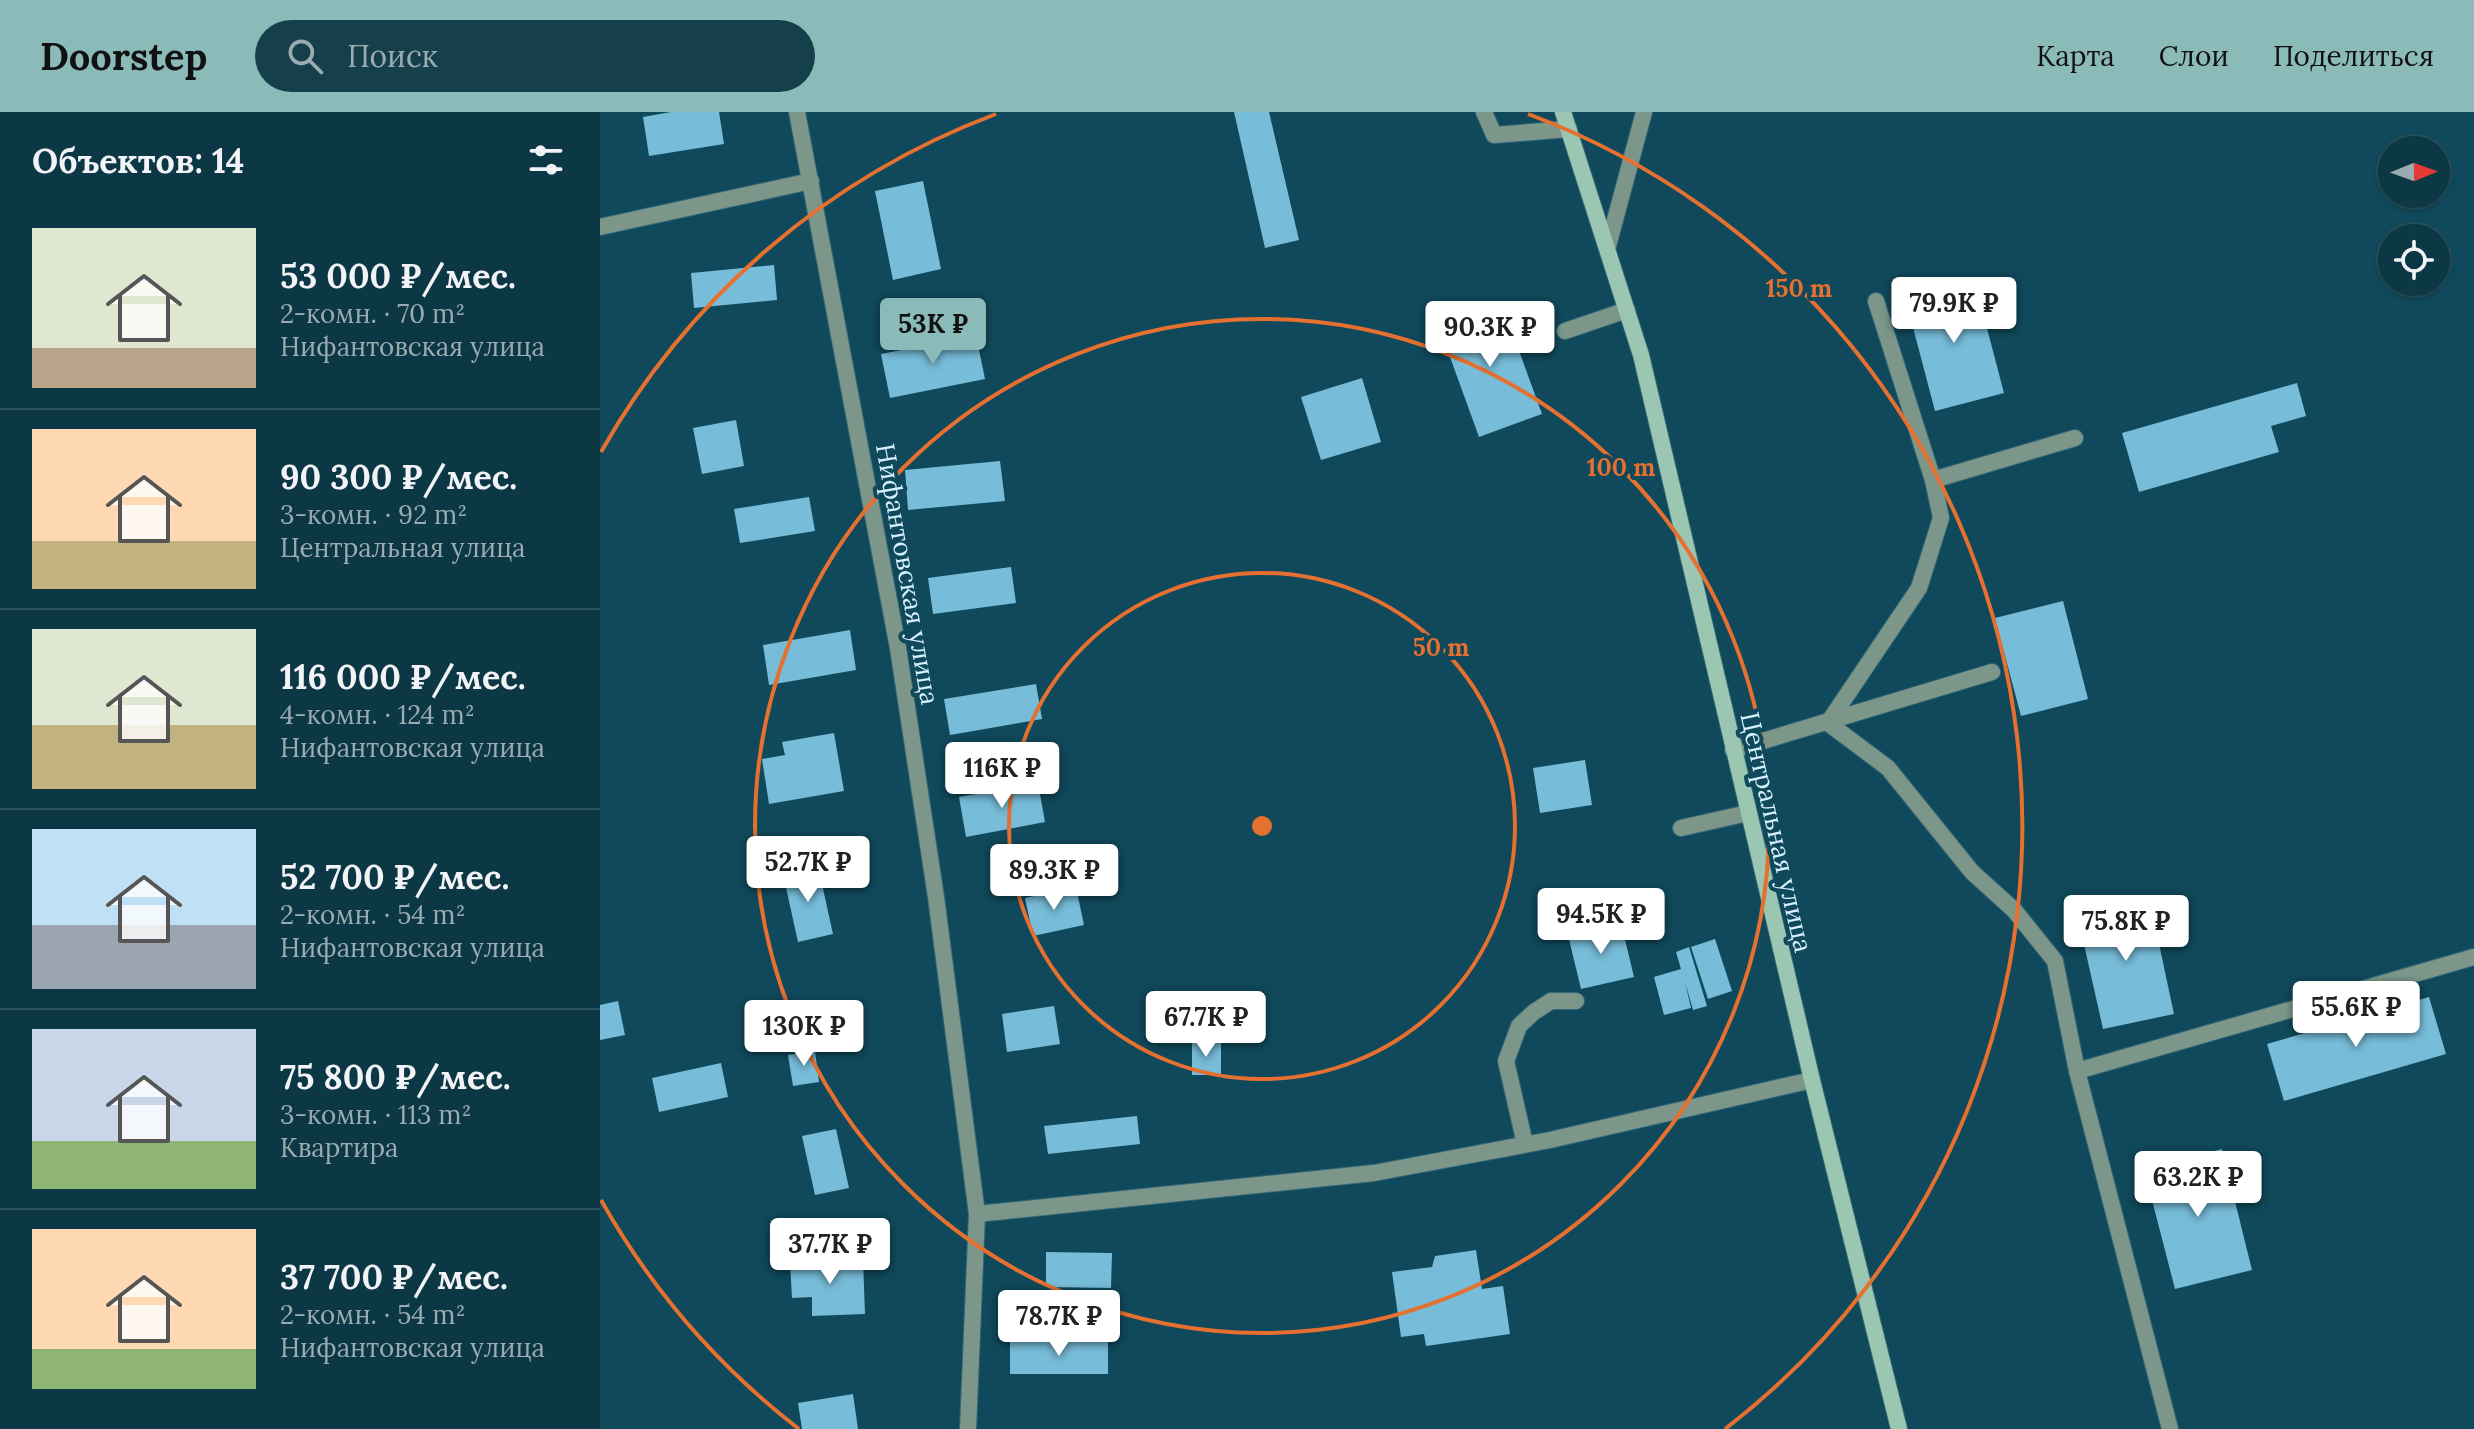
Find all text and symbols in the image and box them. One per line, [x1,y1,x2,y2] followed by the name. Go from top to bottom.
[255,20,815,92] search box
[40,32,207,80] text: Doorstep
[283,34,327,78] icon: search
[347,37,438,75] text: Поиск
[2036,38,2115,74] text: Карта
[2159,38,2229,74] text: Слои
[2273,38,2434,74] text: Поделиться
[2378,136,2450,208] north arrow
[2378,136,2450,296] map controls
[524,138,568,182] icon: filters
[32,139,244,182] text: Объектов: 14
[2378,224,2450,296] button: locate
[280,254,516,297] text: 53 000 ₽/мес.
[96,260,192,356] icon: home
[1766,273,1832,304] text: 150 m
[1880,277,2028,345] pin: 79.9K ₽
[1909,286,1999,319] text: 79.9K ₽
[280,297,465,330] text: 2-комн. · 70 m²
[877,298,989,366] pin: 53K ₽
[1416,301,1564,369] pin: 90.3K ₽
[898,307,968,340] text: 53K ₽
[1443,310,1537,343] text: 90.3K ₽
[280,330,545,363] text: Нифантовская улица
[869,441,947,707] street label: Нифантовская улица
[1587,452,1655,483] text: 100 m
[280,455,517,498] text: 90 300 ₽/мес.
[96,461,192,557] icon: home
[280,498,467,531] text: 3-комн. · 92 m²
[280,531,526,564] text: Центральная улица
[1413,632,1469,663] text: 50 m
[280,655,526,698] text: 116 000 ₽/мес.
[96,661,192,757] icon: home
[280,698,475,731] text: 4-комн. · 124 m²
[1733,709,1821,955] street label: Центральная улица
[280,731,545,764] text: Нифантовская улица
[937,742,1067,810] pin: 116K ₽
[963,751,1041,784] text: 116K ₽
[1248,812,1276,840] centre of rings
[734,836,882,904] pin: 52.7K ₽
[980,844,1128,912] pin: 89.3K ₽
[765,845,851,878] text: 52.7K ₽
[1008,853,1100,886] text: 89.3K ₽
[280,855,509,898] text: 52 700 ₽/мес.
[96,861,192,957] icon: home
[1527,888,1675,956] pin: 94.5K ₽
[2052,895,2200,963] pin: 75.8K ₽
[1556,897,1646,930] text: 94.5K ₽
[280,898,465,931] text: 2-комн. · 54 m²
[2082,904,2170,937] text: 75.8K ₽
[280,931,545,964] text: Нифантовская улица
[2282,981,2430,1049] pin: 55.6K ₽
[2311,990,2401,1023] text: 55.6K ₽
[1132,991,1280,1059] pin: 67.7K ₽
[739,1000,869,1068] pin: 130K ₽
[1164,1000,1248,1033] text: 67.7K ₽
[762,1009,846,1042] text: 130K ₽
[280,1055,511,1098] text: 75 800 ₽/мес.
[96,1061,192,1157] icon: home
[280,1098,472,1131] text: 3-комн. · 113 m²
[280,1131,398,1164] text: Квартира
[2124,1151,2272,1219] pin: 63.2K ₽
[2153,1160,2243,1193] text: 63.2K ₽
[756,1218,904,1286] pin: 37.7K ₽
[788,1227,872,1260] text: 37.7K ₽
[280,1255,508,1298] text: 37 700 ₽/мес.
[96,1261,192,1357] icon: home
[985,1290,1133,1358] pin: 78.7K ₽
[280,1298,465,1331] text: 2-комн. · 54 m²
[1016,1299,1102,1332] text: 78.7K ₽
[280,1331,545,1364] text: Нифантовская улица

